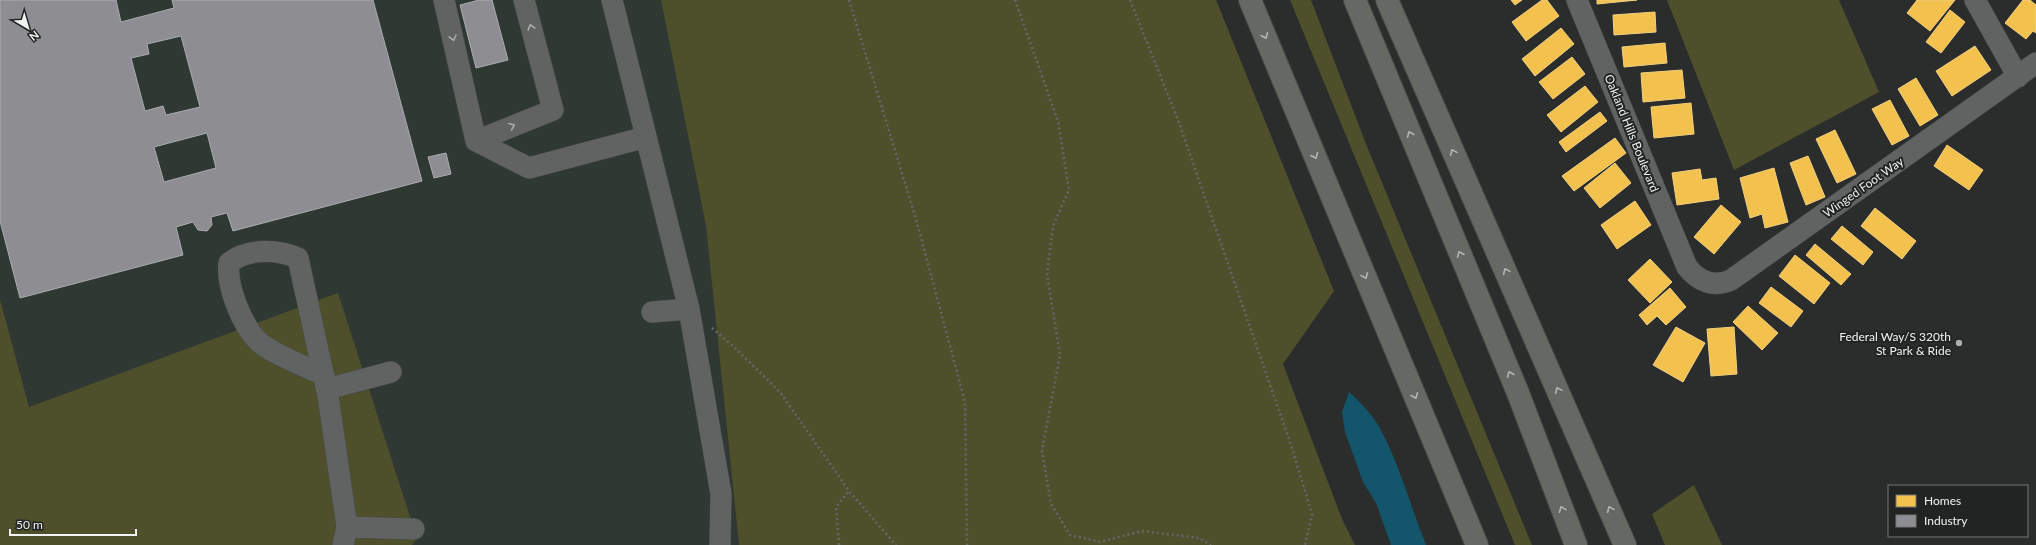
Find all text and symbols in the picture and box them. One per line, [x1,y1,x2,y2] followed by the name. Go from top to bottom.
[8,8,48,48] north arrow
[527,24,536,31] one-way arrow
[27,29,42,44] text: N
[1261,32,1269,39] one-way arrow
[448,35,456,41] one-way arrow
[1601,72,1663,194] street label: Oakland Hills Boulevard
[509,123,516,131] one-way arrow
[1407,131,1415,138] one-way arrow
[1450,149,1458,156] one-way arrow
[1310,152,1318,160] one-way arrow
[1820,153,1907,220] street label: Winged Foot Way
[1457,251,1465,258] one-way arrow
[1502,268,1510,275] one-way arrow
[1360,272,1368,280] one-way arrow
[1839,329,1951,358] place label: Federal Way/S 320th St Park & Ride
[1954,338,1964,348] marker: Federal Way/S 320th St Park & Ride
[1507,371,1515,378] one-way arrow
[1555,387,1563,395] one-way arrow
[1410,393,1418,400] one-way arrow
[1888,485,2028,537] legend
[1924,493,1961,508] text: Homes
[1559,505,1567,512] one-way arrow
[1607,506,1615,514] one-way arrow
[10,511,136,537] scale bar
[1924,513,1968,528] text: Industry
[16,517,43,532] text: 50 m

